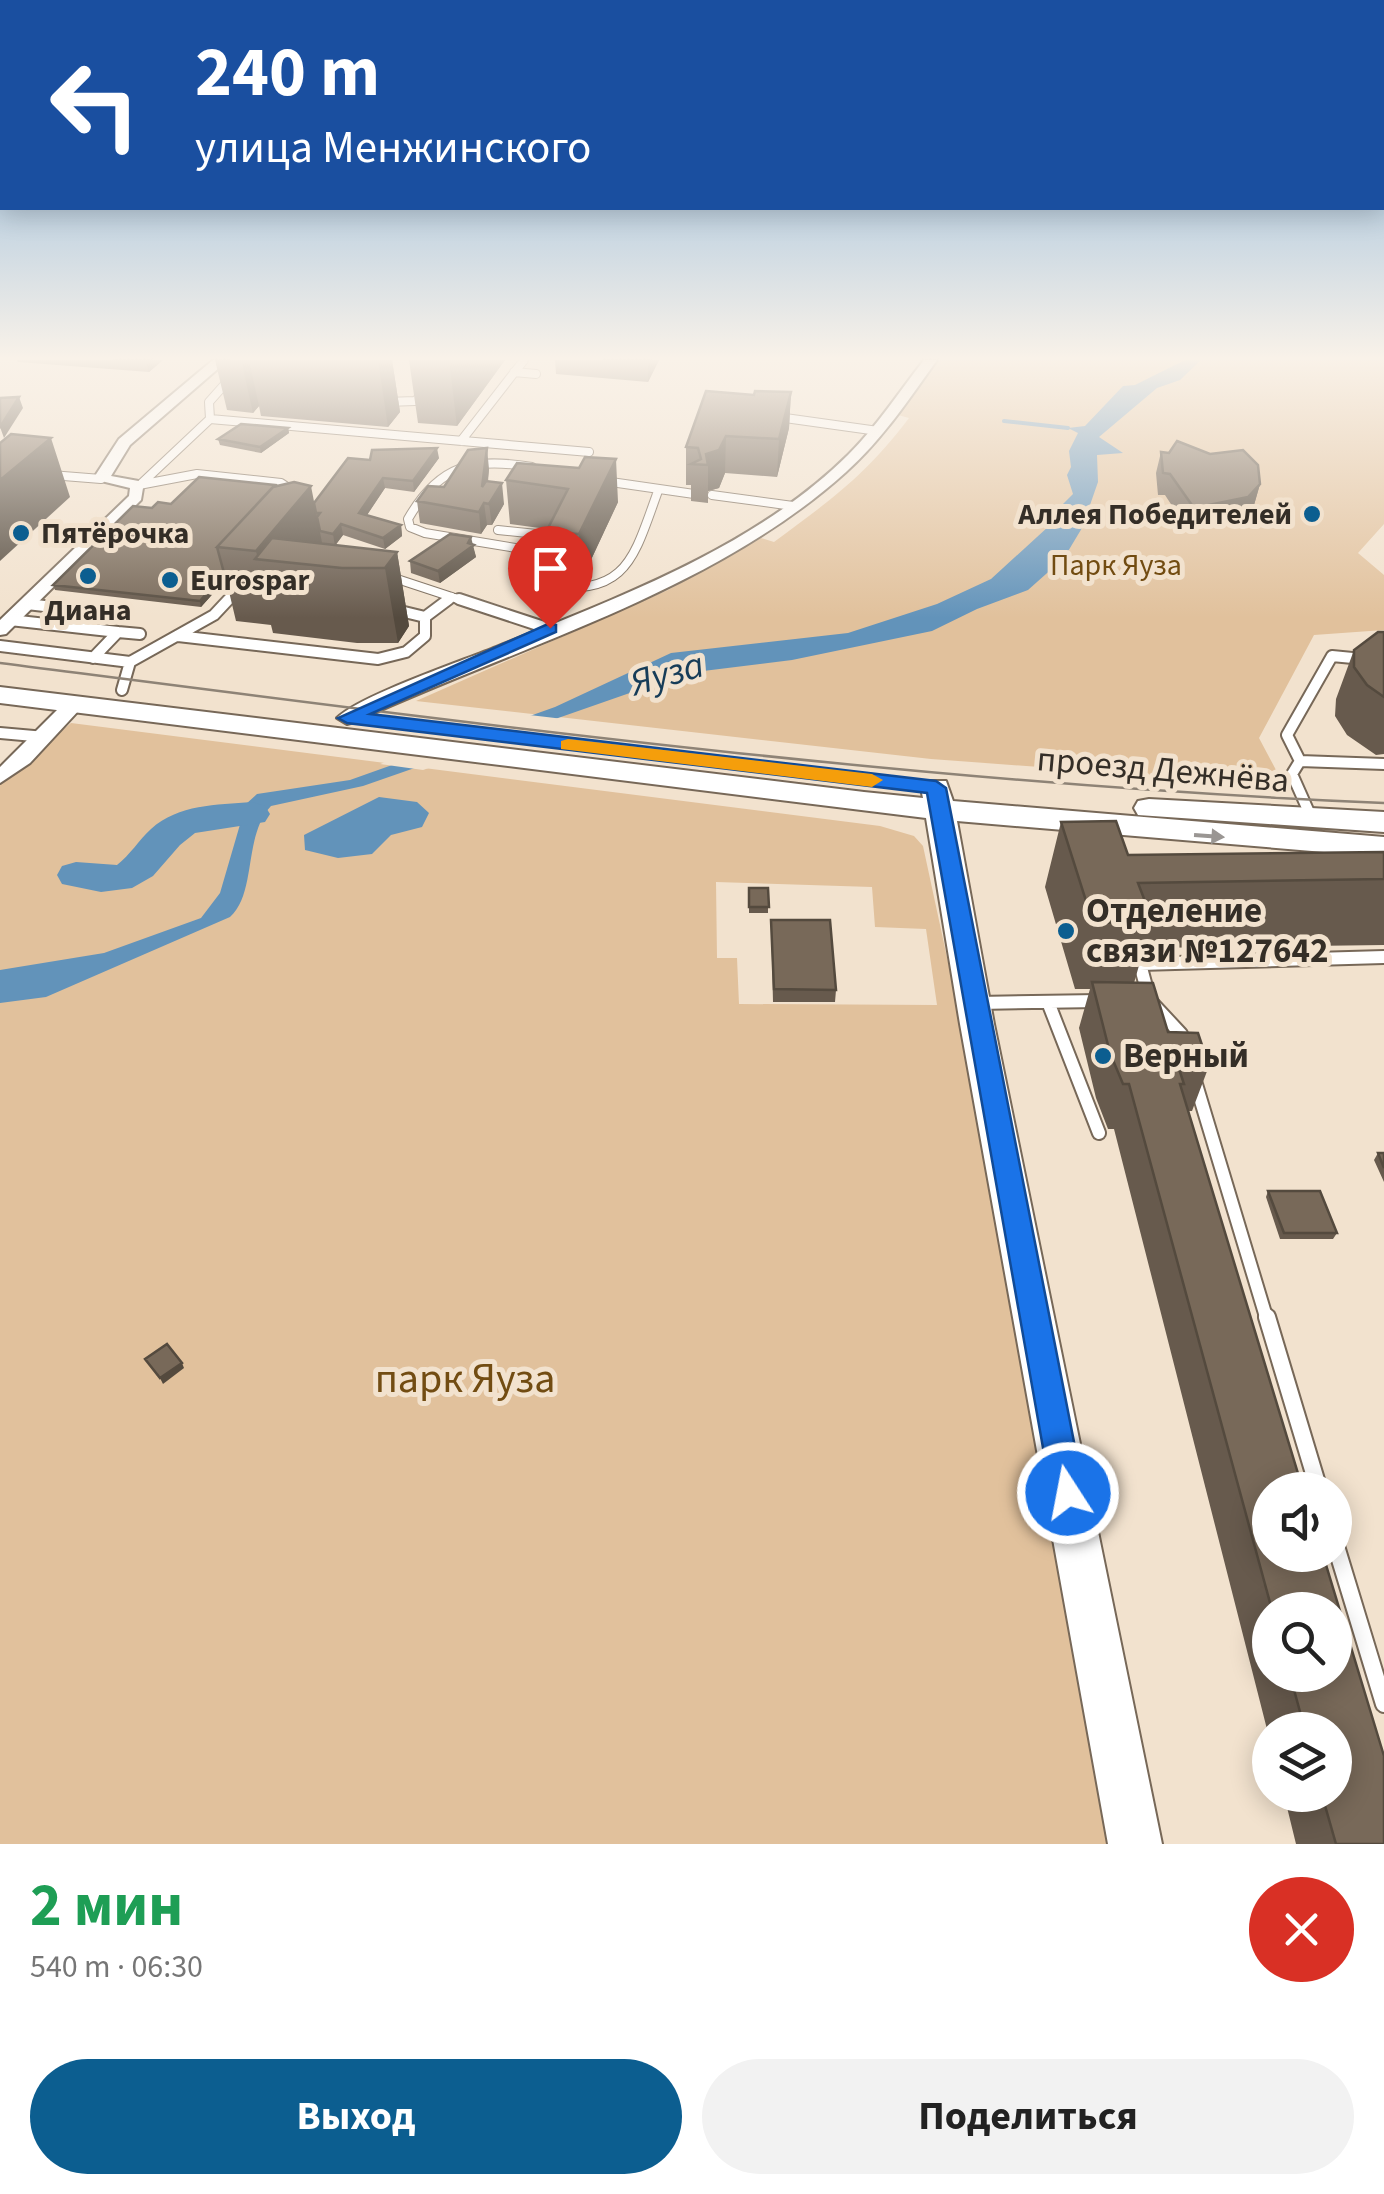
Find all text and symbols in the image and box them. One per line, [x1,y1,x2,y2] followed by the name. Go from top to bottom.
[195,23,380,123] text: 240 m
[30,40,160,170] icon: left
[195,116,591,180] text: улица Менжинского
[1017,493,1292,536] place label: Аллея Победителей
[1301,503,1323,525] marker: Аллея Победителей
[41,512,189,555] place label: Пятёрочка
[10,522,32,544] marker: Пятёрочка
[508,526,593,629] pin
[523,541,578,596] icon: arrive
[1050,544,1182,587] park label: Парк Яуза
[190,559,310,602] place label: Eurospar
[77,565,99,587] marker: Диана
[159,569,181,591] marker: Eurospar
[44,589,132,632] place label: Диана
[622,638,710,711] water label: Яуза
[1035,734,1291,806] street label: проезд Дежнёва
[1194,828,1226,844] one-way arrow
[1086,886,1328,976] place label: Отделение связи №127642
[1055,920,1077,942] marker: Отделение связи №127642
[1123,1031,1249,1081] place label: Верный
[1092,1045,1114,1067] marker: Верный
[375,1349,555,1409] park label: парк Яуза
[1016,1441,1120,1545] position arrow
[1252,1472,1352,1812] map controls
[1252,1472,1352,1572] button: sound
[1252,1592,1352,1692] button: search
[1252,1712,1352,1812] button: layers
[30,1864,183,1949] text: 2 мин
[1249,1877,1354,1982] button: close
[30,1944,203,1990] text: 540 m · 06:30
[30,2059,682,2174] button: Выход
[702,2059,1354,2174] button: Поделиться

